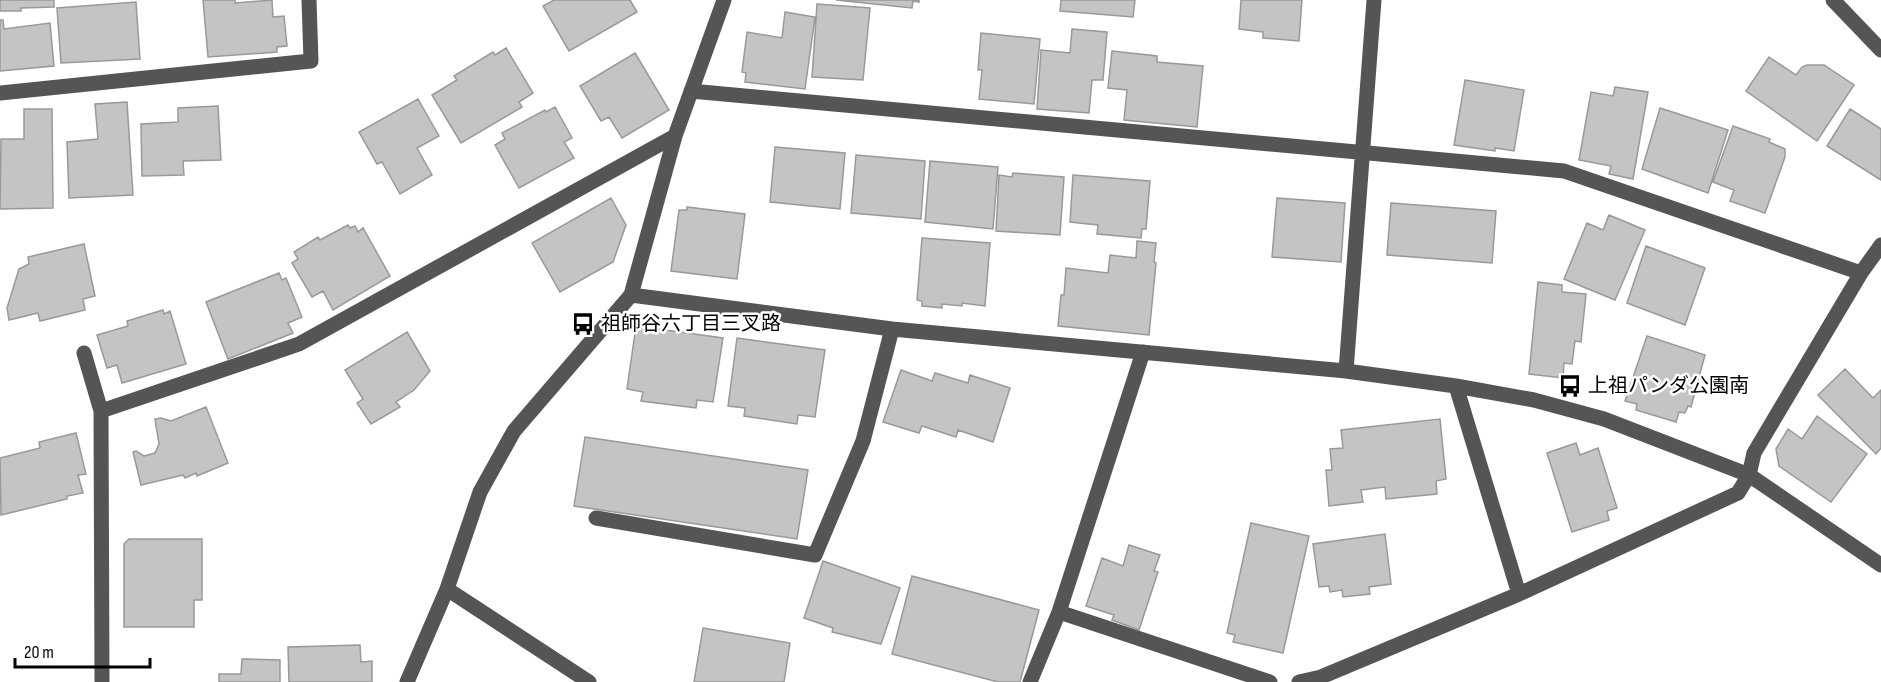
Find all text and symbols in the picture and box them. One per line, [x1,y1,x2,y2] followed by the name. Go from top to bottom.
[570,311,596,337] bus stop icon: 祖師谷六丁目三叉路
[601,312,781,336] place label: 祖師谷六丁目三叉路
[1557,373,1583,399] bus stop icon: 上祖パンダ公園南
[1588,374,1749,398] place label: 上祖パンダ公園南
[15,631,150,669] scale bar
[24,642,54,663] text: 20 m

